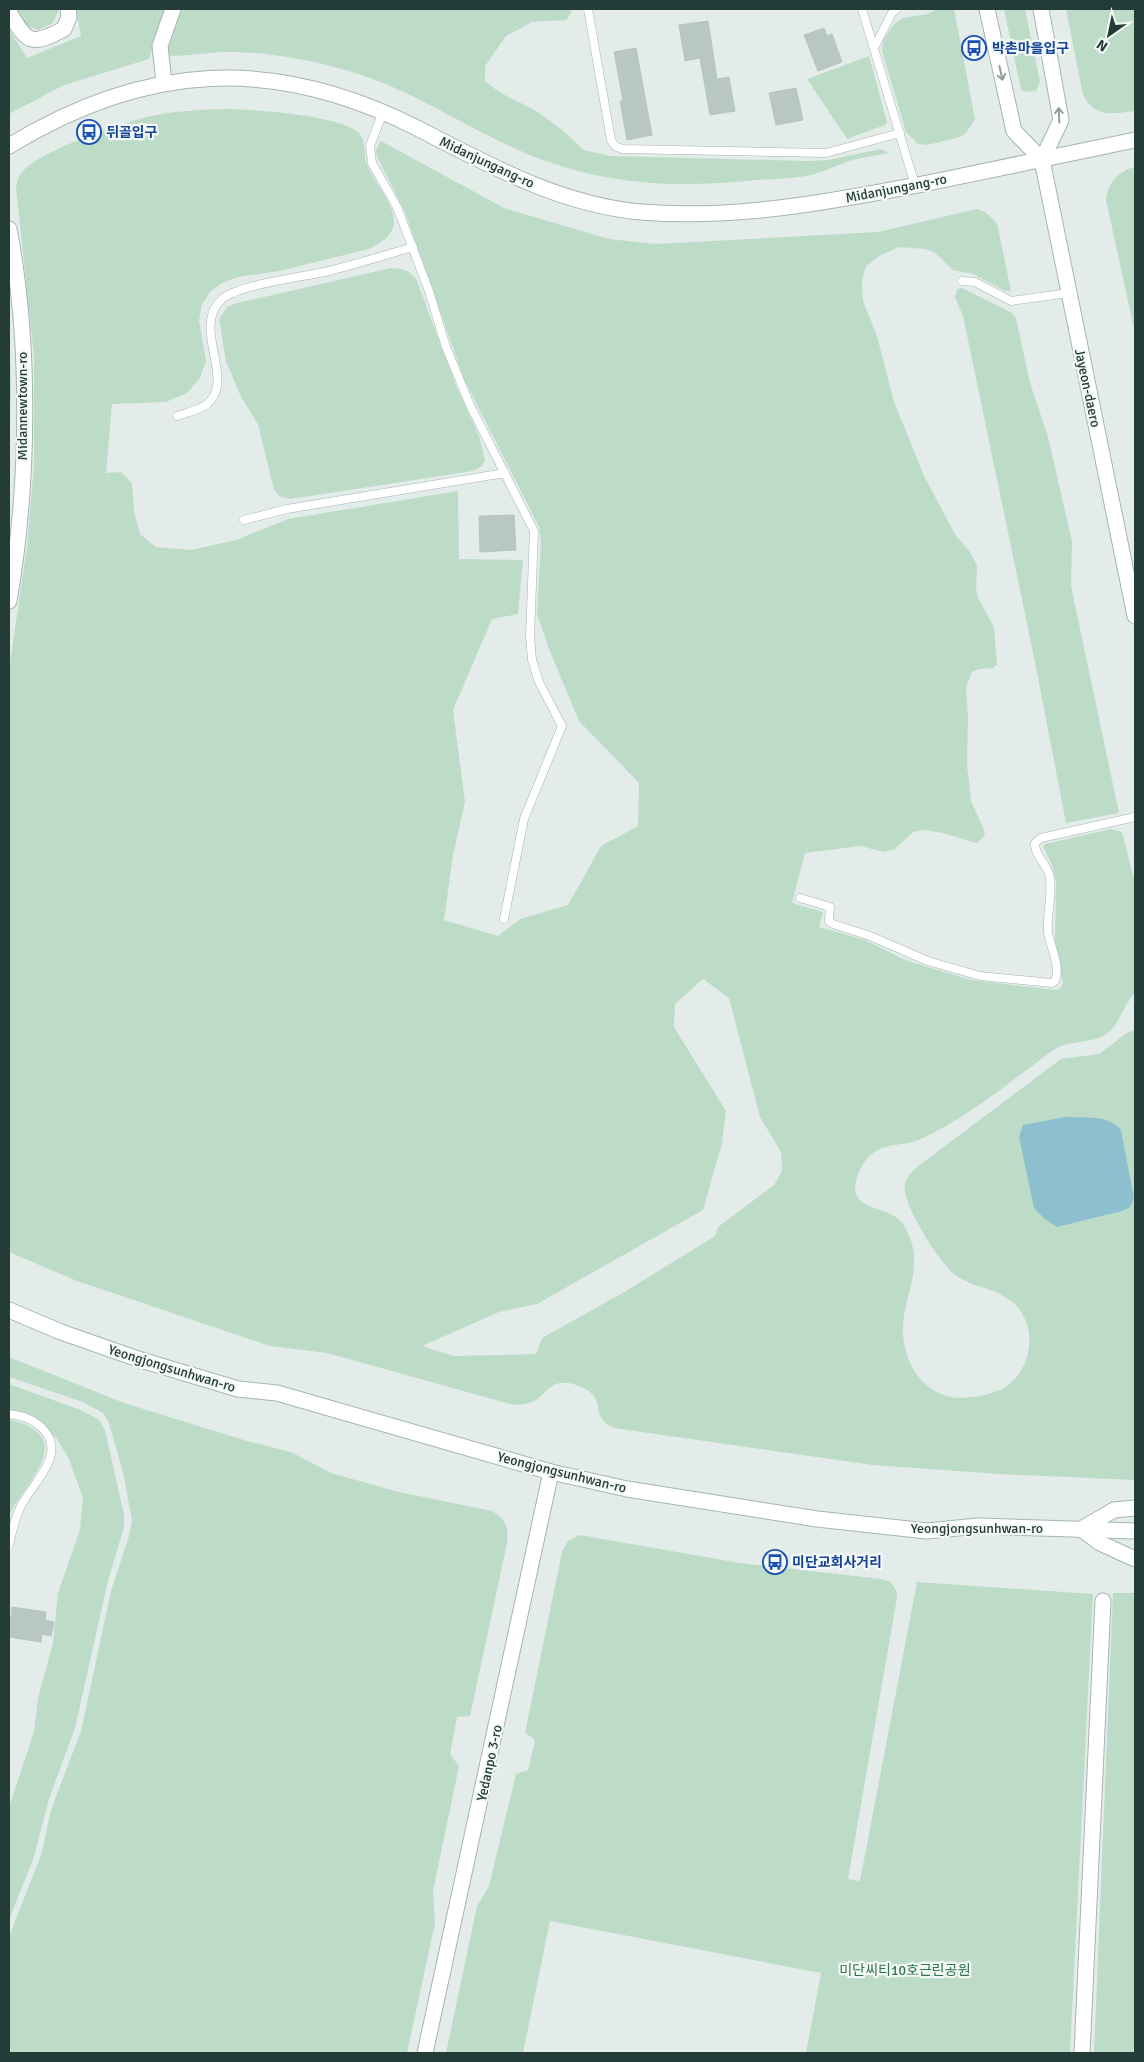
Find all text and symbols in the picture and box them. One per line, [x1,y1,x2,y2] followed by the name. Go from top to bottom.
[1084,10,1134,60] north arrow
[961,35,987,61] bus stop icon: 박촌마을입구
[1093,36,1111,55] text: N
[992,40,1069,57] place label: 박촌마을입구
[997,65,1006,81] one-way arrow
[1054,108,1063,124] one-way arrow
[76,119,102,145] bus stop icon: 뒤골입구
[106,124,158,141] place label: 뒤골입구
[437,133,537,192] street label: Midanjungang-ro
[844,170,948,207] street label: Midanjungang-ro
[1071,347,1104,429] street label: Jayeon-daero
[14,352,31,460] street label: Midannewtown-ro
[106,1341,238,1396] street label: Yeongjongsunhwan-ro
[496,1448,628,1497] street label: Yeongjongsunhwan-ro
[911,1520,1043,1537] street label: Yeongjongsunhwan-ro
[762,1549,788,1575] bus stop icon: 미단교회사거리
[792,1554,882,1571] place label: 미단교회사거리
[473,1723,506,1803] street label: Yedanpo 3-ro
[839,1962,971,1979] park label: 미단씨티10호근린공원

